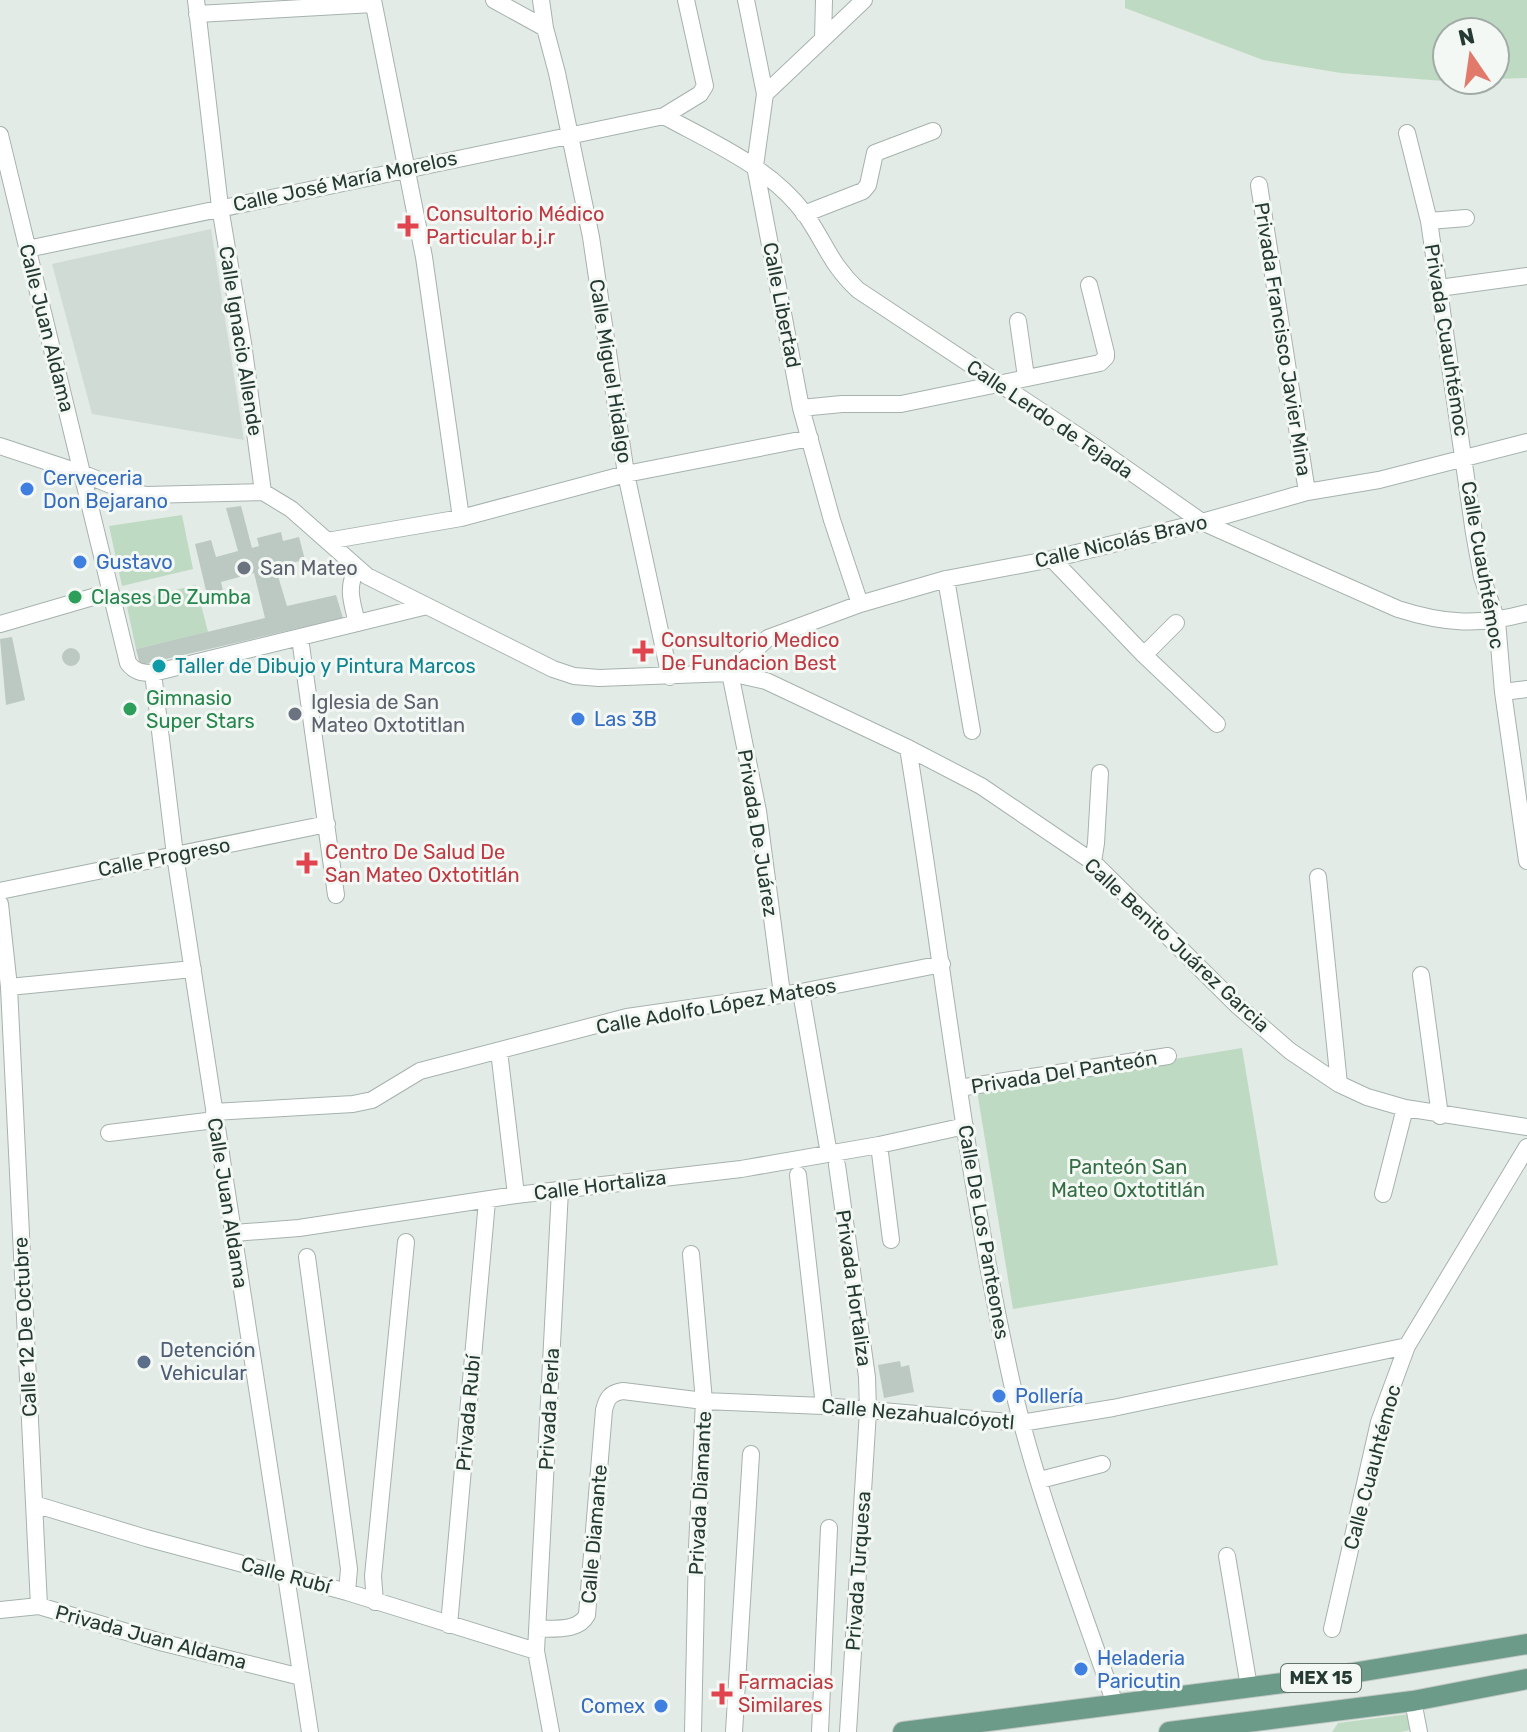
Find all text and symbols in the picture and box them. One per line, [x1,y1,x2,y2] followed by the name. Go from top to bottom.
[1431,16,1511,96] north arrow
[1456,22,1477,52] text: N
[231,146,459,216] street label: Calle José María Morelos
[1249,200,1317,478] street label: Privada Francisco Javier Mina
[426,202,604,249] place label: Consultorio Médico Particular b.j.r
[397,215,419,237] marker: Consultorio Médico Particular b.j.r
[758,240,806,370] street label: Calle Libertad
[15,241,79,415] street label: Calle Juan Aldama
[1420,242,1474,438] street label: Privada Cuauhtémoc
[214,244,268,438] street label: Calle Ignacio Allende
[585,277,637,465] street label: Calle Miguel Hidalgo
[962,354,1138,484] street label: Calle Lerdo de Tejada
[43,466,168,513] place label: Cerveceria Don Bejarano
[1456,479,1510,651] street label: Calle Cuauhtémoc
[18,480,36,498] marker: Cerveceria Don Bejarano
[1032,509,1210,573] street label: Calle Nicolás Bravo
[96,550,173,574] place label: Gustavo
[71,553,89,571] marker: Gustavo
[260,556,358,580] place label: San Mateo
[235,559,253,577] marker: San Mateo
[91,585,251,609] place label: Clases De Zumba
[66,588,84,606] marker: Clases De Zumba
[661,628,839,675] place label: Consultorio Medico De Fundacion Best
[632,640,654,662] marker: Consultorio Medico De Fundacion Best
[175,654,476,678] place label: Taller de Dibujo y Pintura Marcos
[150,657,168,675] marker: Taller de Dibujo y Pintura Marcos
[146,686,255,733] place label: Gimnasio Super Stars
[311,690,465,737] place label: Iglesia de San Mateo Oxtotitlan
[121,700,139,718] marker: Gimnasio Super Stars
[286,705,304,723] marker: Iglesia de San Mateo Oxtotitlan
[594,707,657,731] place label: Las 3B
[569,710,587,728] marker: Las 3B
[733,748,783,918] street label: Privada De Juárez
[96,832,232,882] street label: Calle Progreso
[325,840,520,887] place label: Centro De Salud De San Mateo Oxtotitlán
[296,852,318,874] marker: Centro De Salud De San Mateo Oxtotitlán
[1080,853,1274,1037] street label: Calle Benito Juárez Garcia
[594,973,838,1039] street label: Calle Adolfo López Mateos
[969,1045,1159,1099] street label: Privada Del Panteón
[203,1116,253,1290] street label: Calle Juan Aldama
[953,1123,1015,1341] street label: Calle De Los Panteones
[1051,1155,1205,1202] park label: Panteón San Mateo Oxtotitlán
[532,1165,668,1205] street label: Calle Hortaliza
[831,1208,877,1368] street label: Privada Hortaliza
[8,1236,42,1418] street label: Calle 12 De Octubre
[160,1338,256,1385] place label: Detención Vehicular
[534,1347,564,1471] street label: Privada Perla
[135,1353,153,1371] marker: Detención Vehicular
[451,1353,485,1472] street label: Privada Rubí
[1338,1382,1406,1552] street label: Calle Cuauhtémoc
[1015,1384,1084,1408] place label: Pollería
[990,1387,1008,1405] marker: Pollería
[821,1394,1015,1434] street label: Calle Nezahualcóyotl
[684,1410,716,1576] street label: Privada Diamante
[576,1463,612,1605] street label: Calle Diamante
[840,1490,876,1652] street label: Privada Turquesa
[238,1551,335,1599] street label: Calle Rubí
[53,1600,249,1674] street label: Privada Juan Aldama
[1097,1646,1185,1693] place label: Heladeria Paricutin
[1072,1660,1090,1678] marker: Heladeria Paricutin
[1281,1664,1361,1692] road number: MEX 15
[738,1670,834,1717] place label: Farmacias Similares
[713,1685,731,1703] marker: Farmacias Similares
[581,1694,645,1718] place label: Comex
[652,1697,670,1715] marker: Comex

